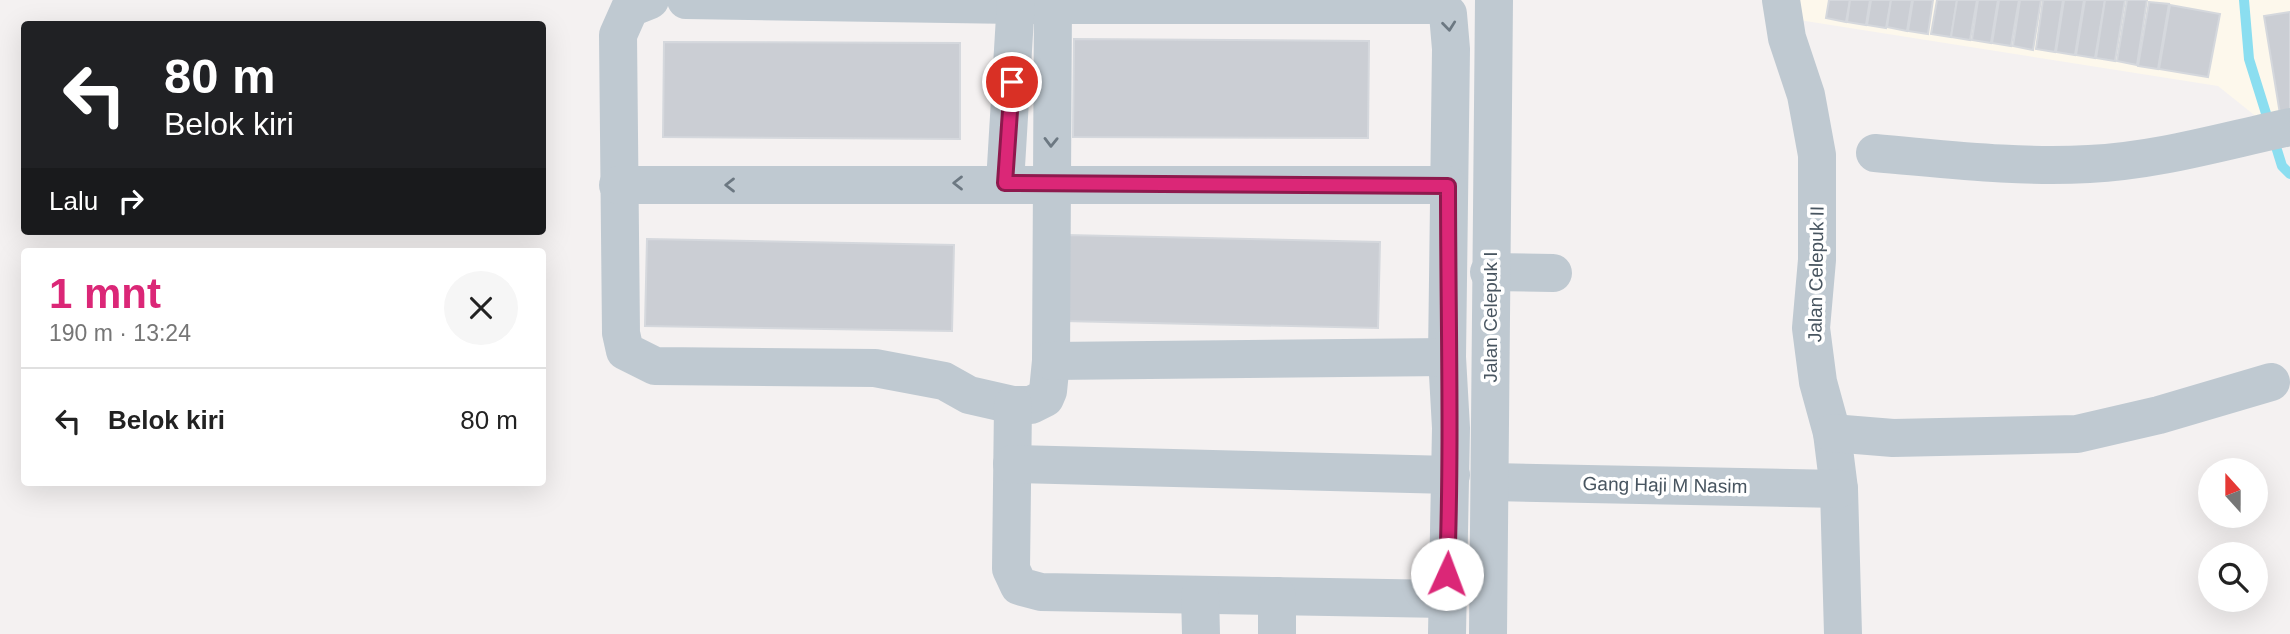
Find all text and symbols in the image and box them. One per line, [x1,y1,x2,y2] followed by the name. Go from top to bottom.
[1441,21,1456,32] one-way arrow
[49,49,140,140] icon: left
[164,49,276,103] text: 80 m
[982,52,1042,112] pin
[993,63,1031,101] icon: arrive
[164,106,294,142] text: Belok kiri
[1043,137,1059,147] one-way arrow
[952,176,963,191] one-way arrow
[725,177,735,193] one-way arrow
[112,182,150,220] icon: right
[49,186,98,216] text: Lalu
[1804,206,1828,342] street label: Jalan Celepuk II
[1480,252,1501,382] street label: Jalan Celepuk I
[49,270,161,317] text: 1 mnt
[444,271,518,345] button: close
[49,320,191,346] text: 190 m · 13:24
[49,402,87,440] icon: left
[108,405,225,435] text: Belok kiri
[460,405,518,435] text: 80 m
[2198,458,2268,528] north arrow
[2198,458,2268,612] map controls
[1582,473,1748,497] street label: Gang Haji M Nasim
[1410,537,1484,611] position arrow
[2198,542,2268,612] button: search

